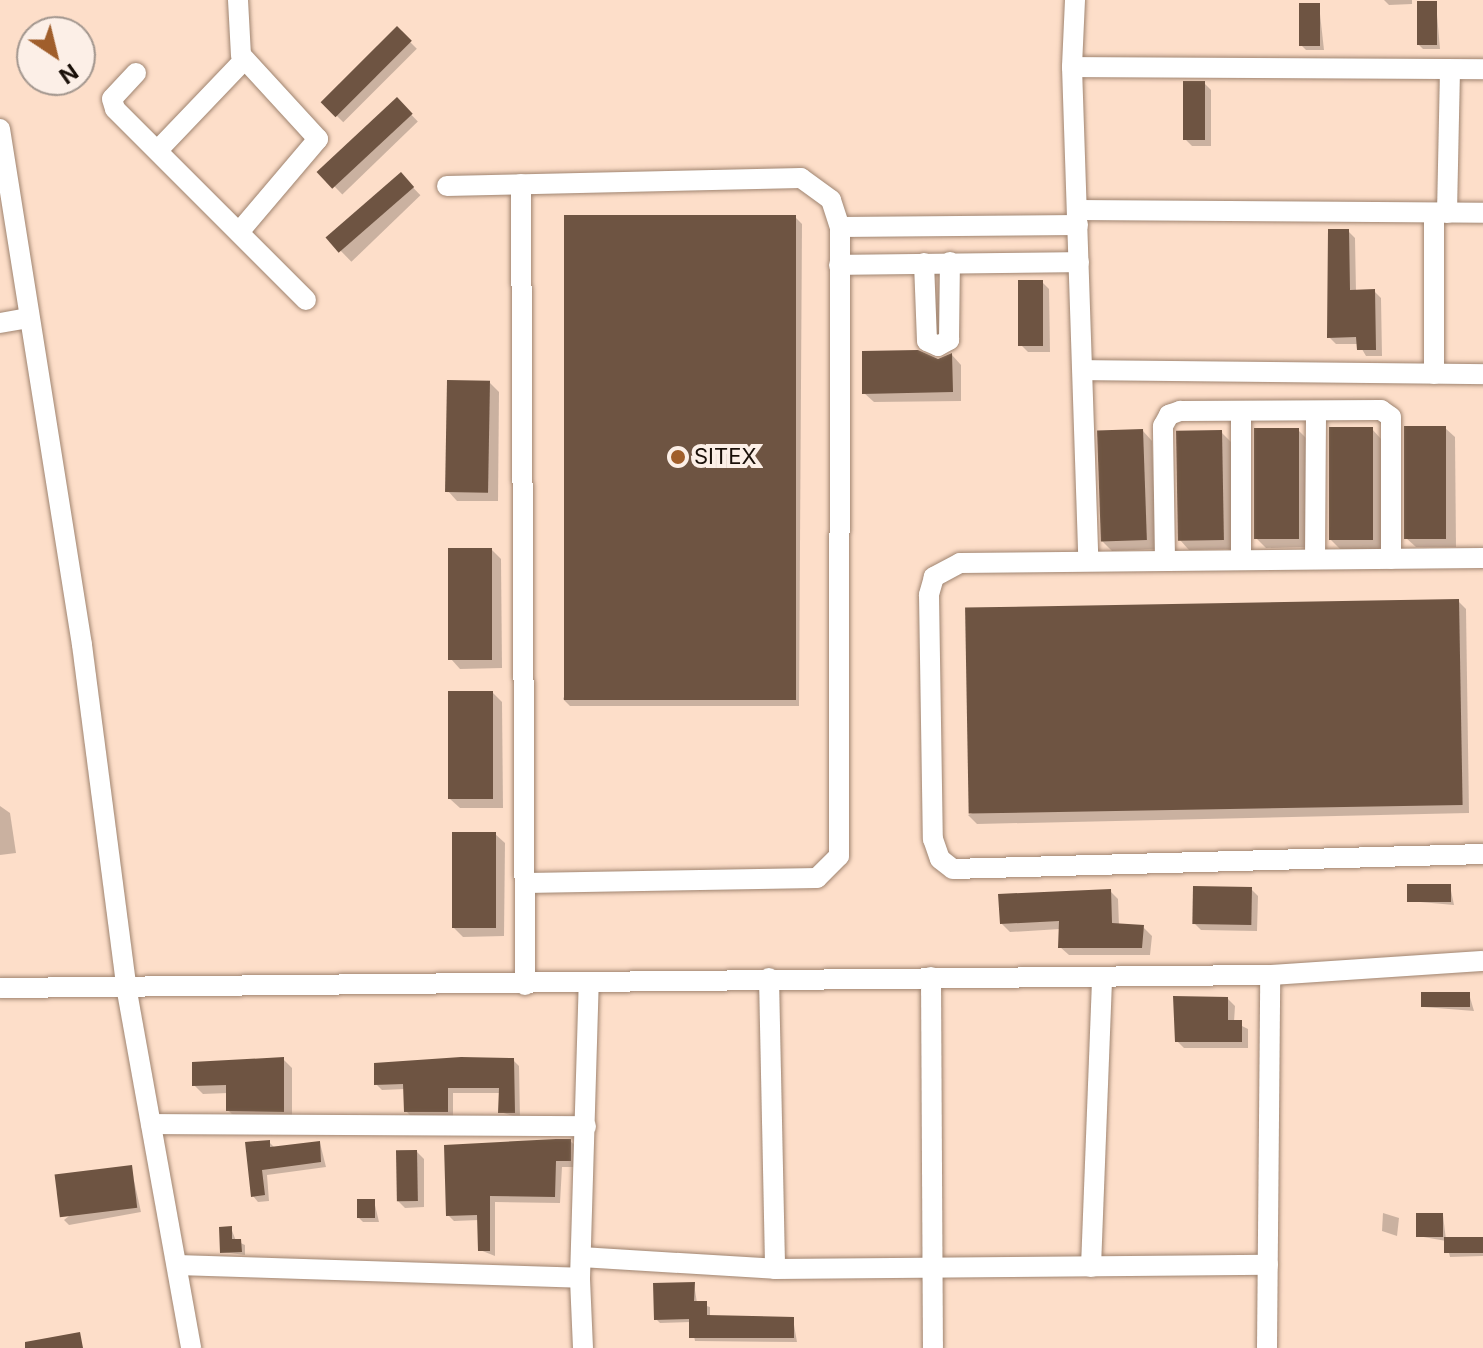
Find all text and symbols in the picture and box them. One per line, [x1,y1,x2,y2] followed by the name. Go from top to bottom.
[16,16,96,96] north arrow
[54,59,83,89] text: N
[694,444,756,470] place label: SITEX
[669,448,687,466] marker: SITEX

